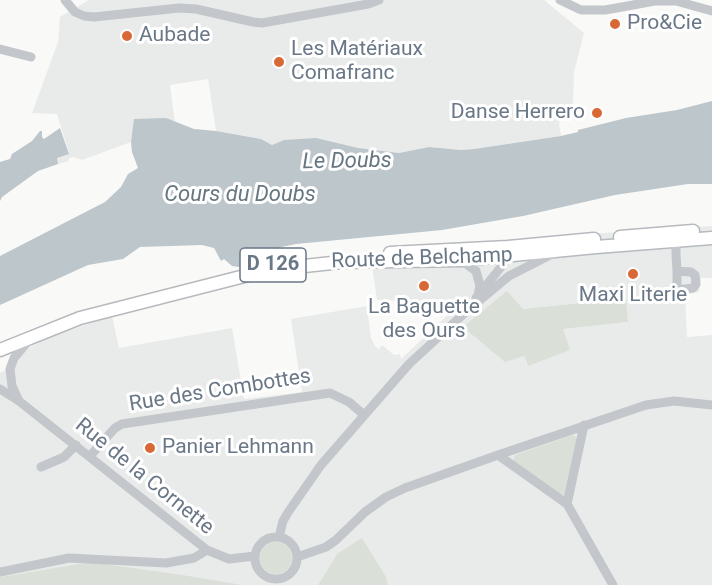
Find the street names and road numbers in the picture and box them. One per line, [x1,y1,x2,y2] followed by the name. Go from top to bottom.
[331,243,513,275] street label: Route de Belchamp
[240,248,306,282] road number: D 126
[127,364,313,418] street label: Rue des Combottes
[70,413,218,541] street label: Rue de la Cornette

